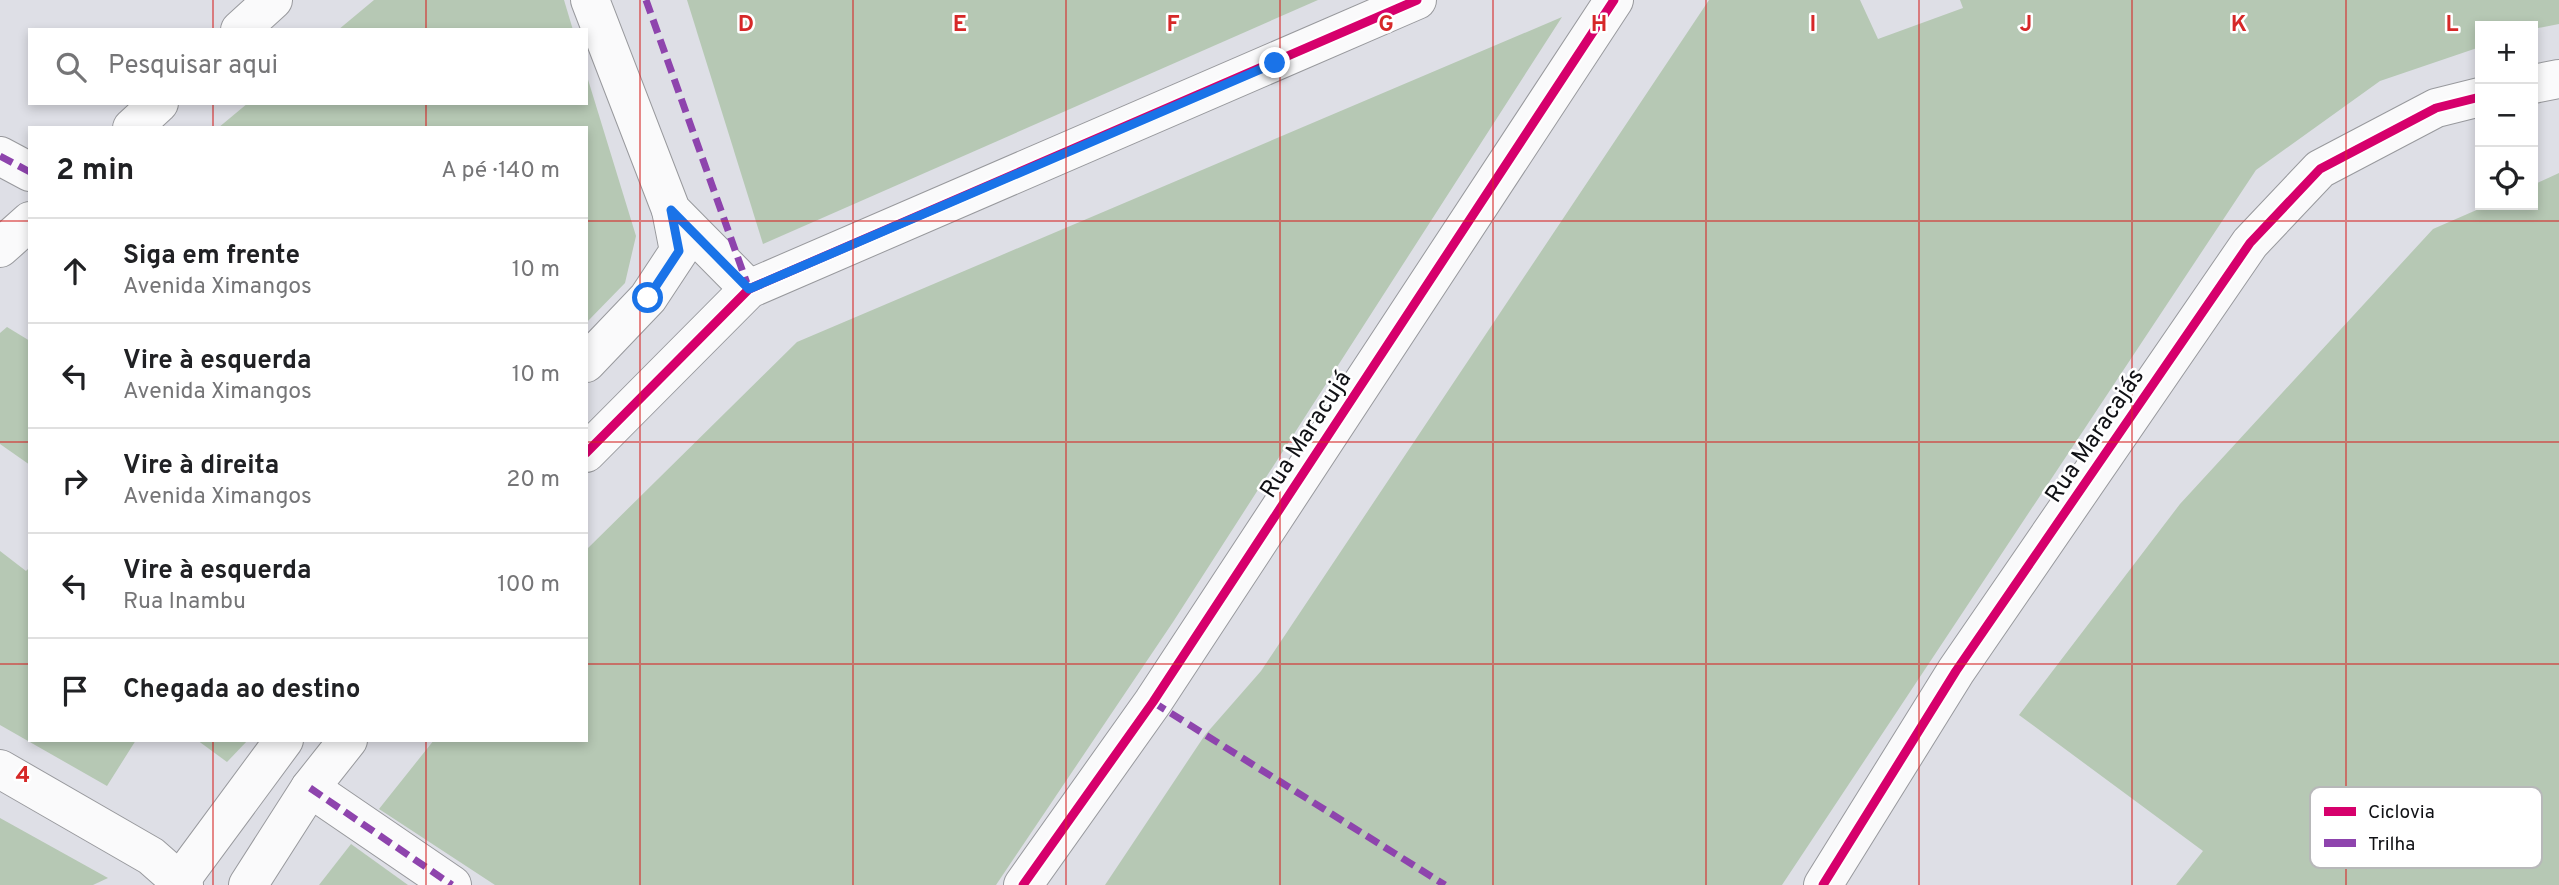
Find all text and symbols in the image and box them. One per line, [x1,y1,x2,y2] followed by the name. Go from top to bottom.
[738,11,754,40] text: D
[953,11,967,40] text: E
[1166,11,1180,40] text: F
[1378,11,1394,40] text: G
[1591,11,1607,40] text: H
[1810,11,1816,40] text: I
[2020,11,2032,40] text: J
[2231,11,2247,40] text: K
[2445,11,2459,40] text: L
[2475,21,2538,210] map controls
[2475,21,2538,84] button: +
[28,28,588,105] search box
[1259,47,1290,78] route end
[52,48,90,86] icon: search
[108,50,278,83] text: Pesquisar aqui
[2475,84,2538,147] button: −
[2475,147,2538,210] button: locate
[56,153,134,190] text: 2 min
[441,157,560,186] text: A pé · 140 m
[123,240,300,273] text: Siga em frente
[56,252,94,290] icon: ahead
[512,256,560,285] text: 10 m
[123,273,312,302] text: Avenida Ximangos
[632,282,663,313] route start
[123,345,311,378] text: Vire à esquerda
[56,357,94,395] icon: left
[512,361,560,390] text: 10 m
[2040,363,2152,509] street label: Rua Maracajás
[1254,366,1359,504] street label: Rua Maracujá
[123,378,312,407] text: Avenida Ximangos
[123,450,279,483] text: Vire à direita
[56,462,94,500] icon: right
[506,466,560,495] text: 20 m
[123,483,312,512] text: Avenida Ximangos
[123,555,311,588] text: Vire à esquerda
[56,567,94,605] icon: left
[497,571,560,600] text: 100 m
[123,588,246,617] text: Rua Inambu
[56,672,94,710] icon: arrive
[123,674,360,707] text: Chegada ao destino
[16,762,30,791] text: 4
[2310,787,2542,868] legend
[2368,801,2435,825] text: Ciclovia
[2368,833,2415,857] text: Trilha

